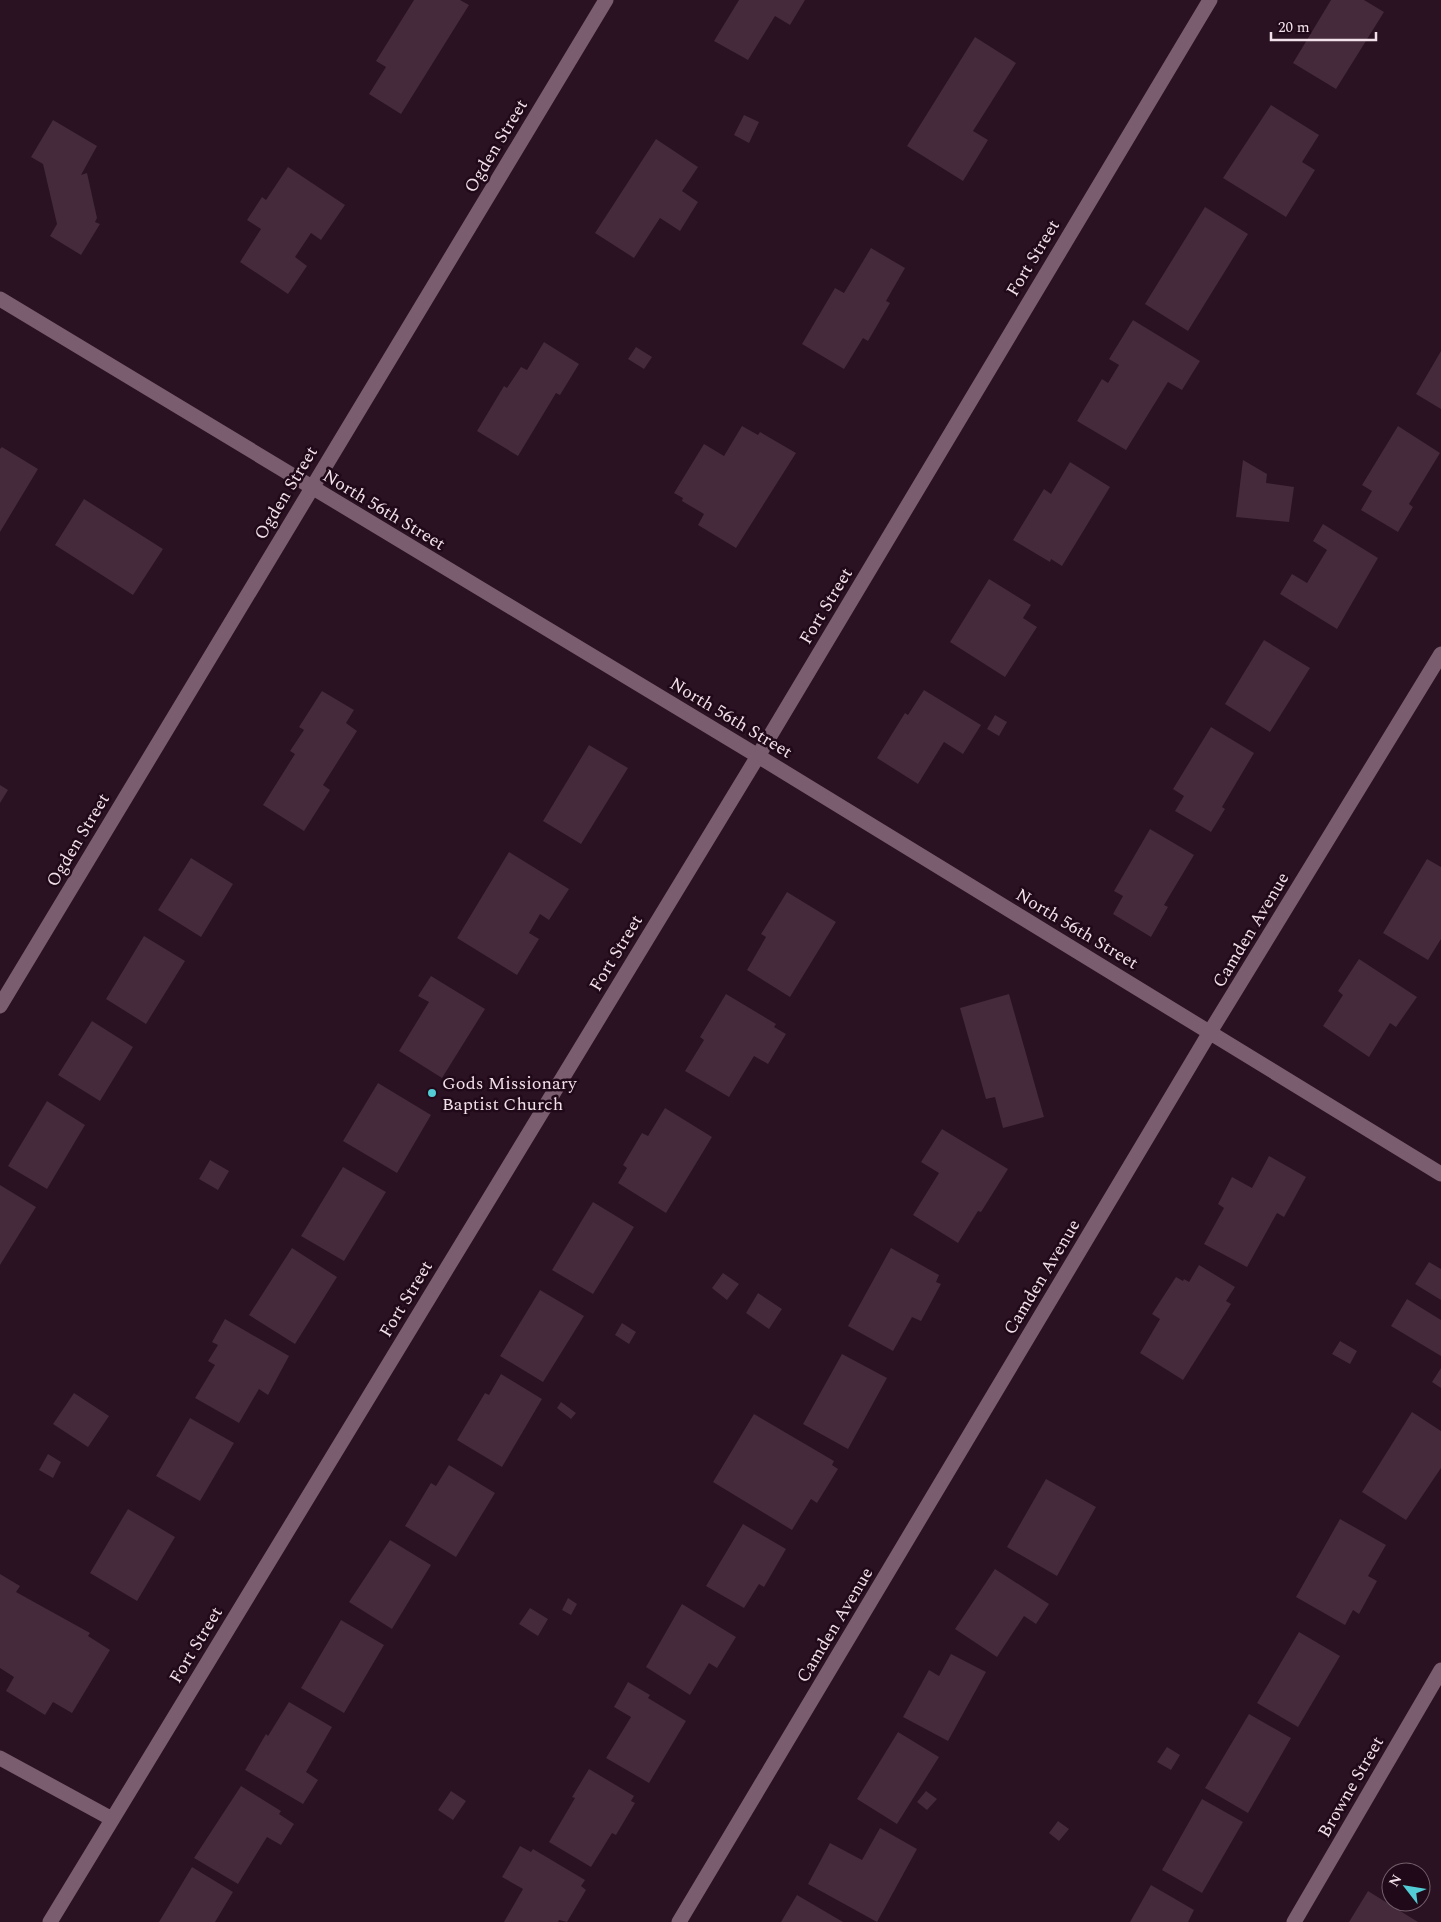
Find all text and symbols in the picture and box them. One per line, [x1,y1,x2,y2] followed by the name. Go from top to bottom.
[1271,10,1376,42] scale bar
[1278,16,1310,39] text: 20 m
[457,94,535,198] street label: Ogden Street
[999,214,1067,302] street label: Fort Street
[247,441,325,545] street label: Ogden Street
[317,463,451,557] street label: North 56th Street
[792,562,860,650] street label: Fort Street
[664,671,798,765] street label: North 56th Street
[39,788,117,892] street label: Ogden Street
[1206,867,1296,993] street label: Camden Avenue
[1010,882,1144,976] street label: North 56th Street
[582,909,650,997] street label: Fort Street
[442,1070,578,1118] place label: Gods Missionary Baptist Church
[426,1087,438,1099] marker: Gods Missionary Baptist Church
[997,1214,1087,1340] street label: Camden Avenue
[372,1255,440,1343] street label: Fort Street
[790,1562,880,1688] street label: Camden Avenue
[162,1601,230,1689] street label: Fort Street
[1311,1731,1391,1843] street label: Browne Street
[1381,1862,1431,1912] north arrow
[1383,1870,1407,1891] text: N

